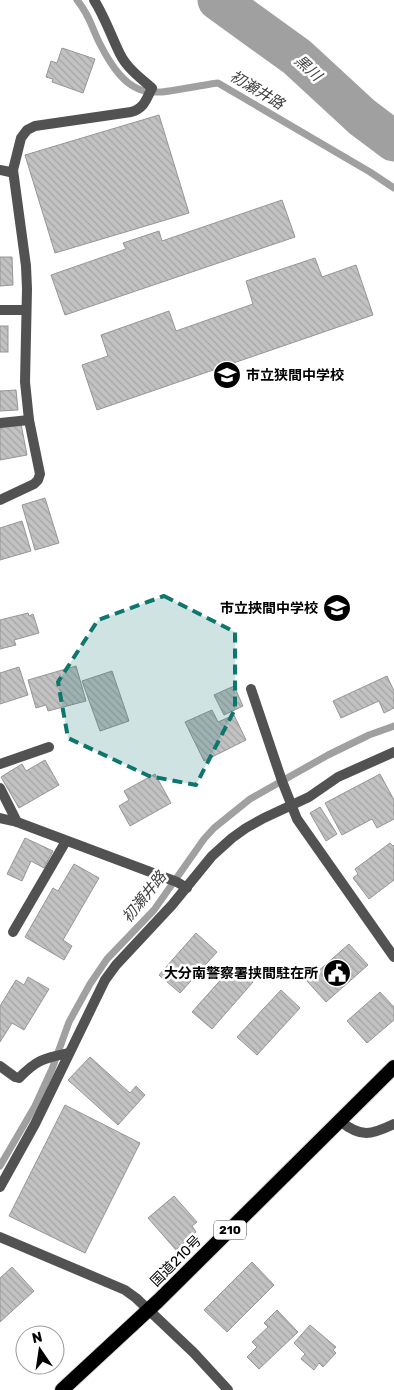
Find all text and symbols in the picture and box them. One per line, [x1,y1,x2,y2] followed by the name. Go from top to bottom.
[291,51,327,86] water label: 黒川
[227,67,289,114] water label: 初瀬井路
[212,360,242,390] school or university icon: 市立狭間中学校
[246,367,344,384] place label: 市立狭間中学校
[322,593,352,623] school or university icon: 市立挾間中学校
[220,600,318,617] place label: 市立挾間中学校
[118,866,171,926] water label: 初瀬井路
[322,958,352,988] public building icon: 大分南警察署挟間駐在所
[164,965,318,982] place label: 大分南警察署挟間駐在所
[214,1220,246,1240] road number: 210
[147,1232,205,1290] street label: 国道210号
[15,1325,65,1375] north arrow
[30,1328,44,1347] text: N

